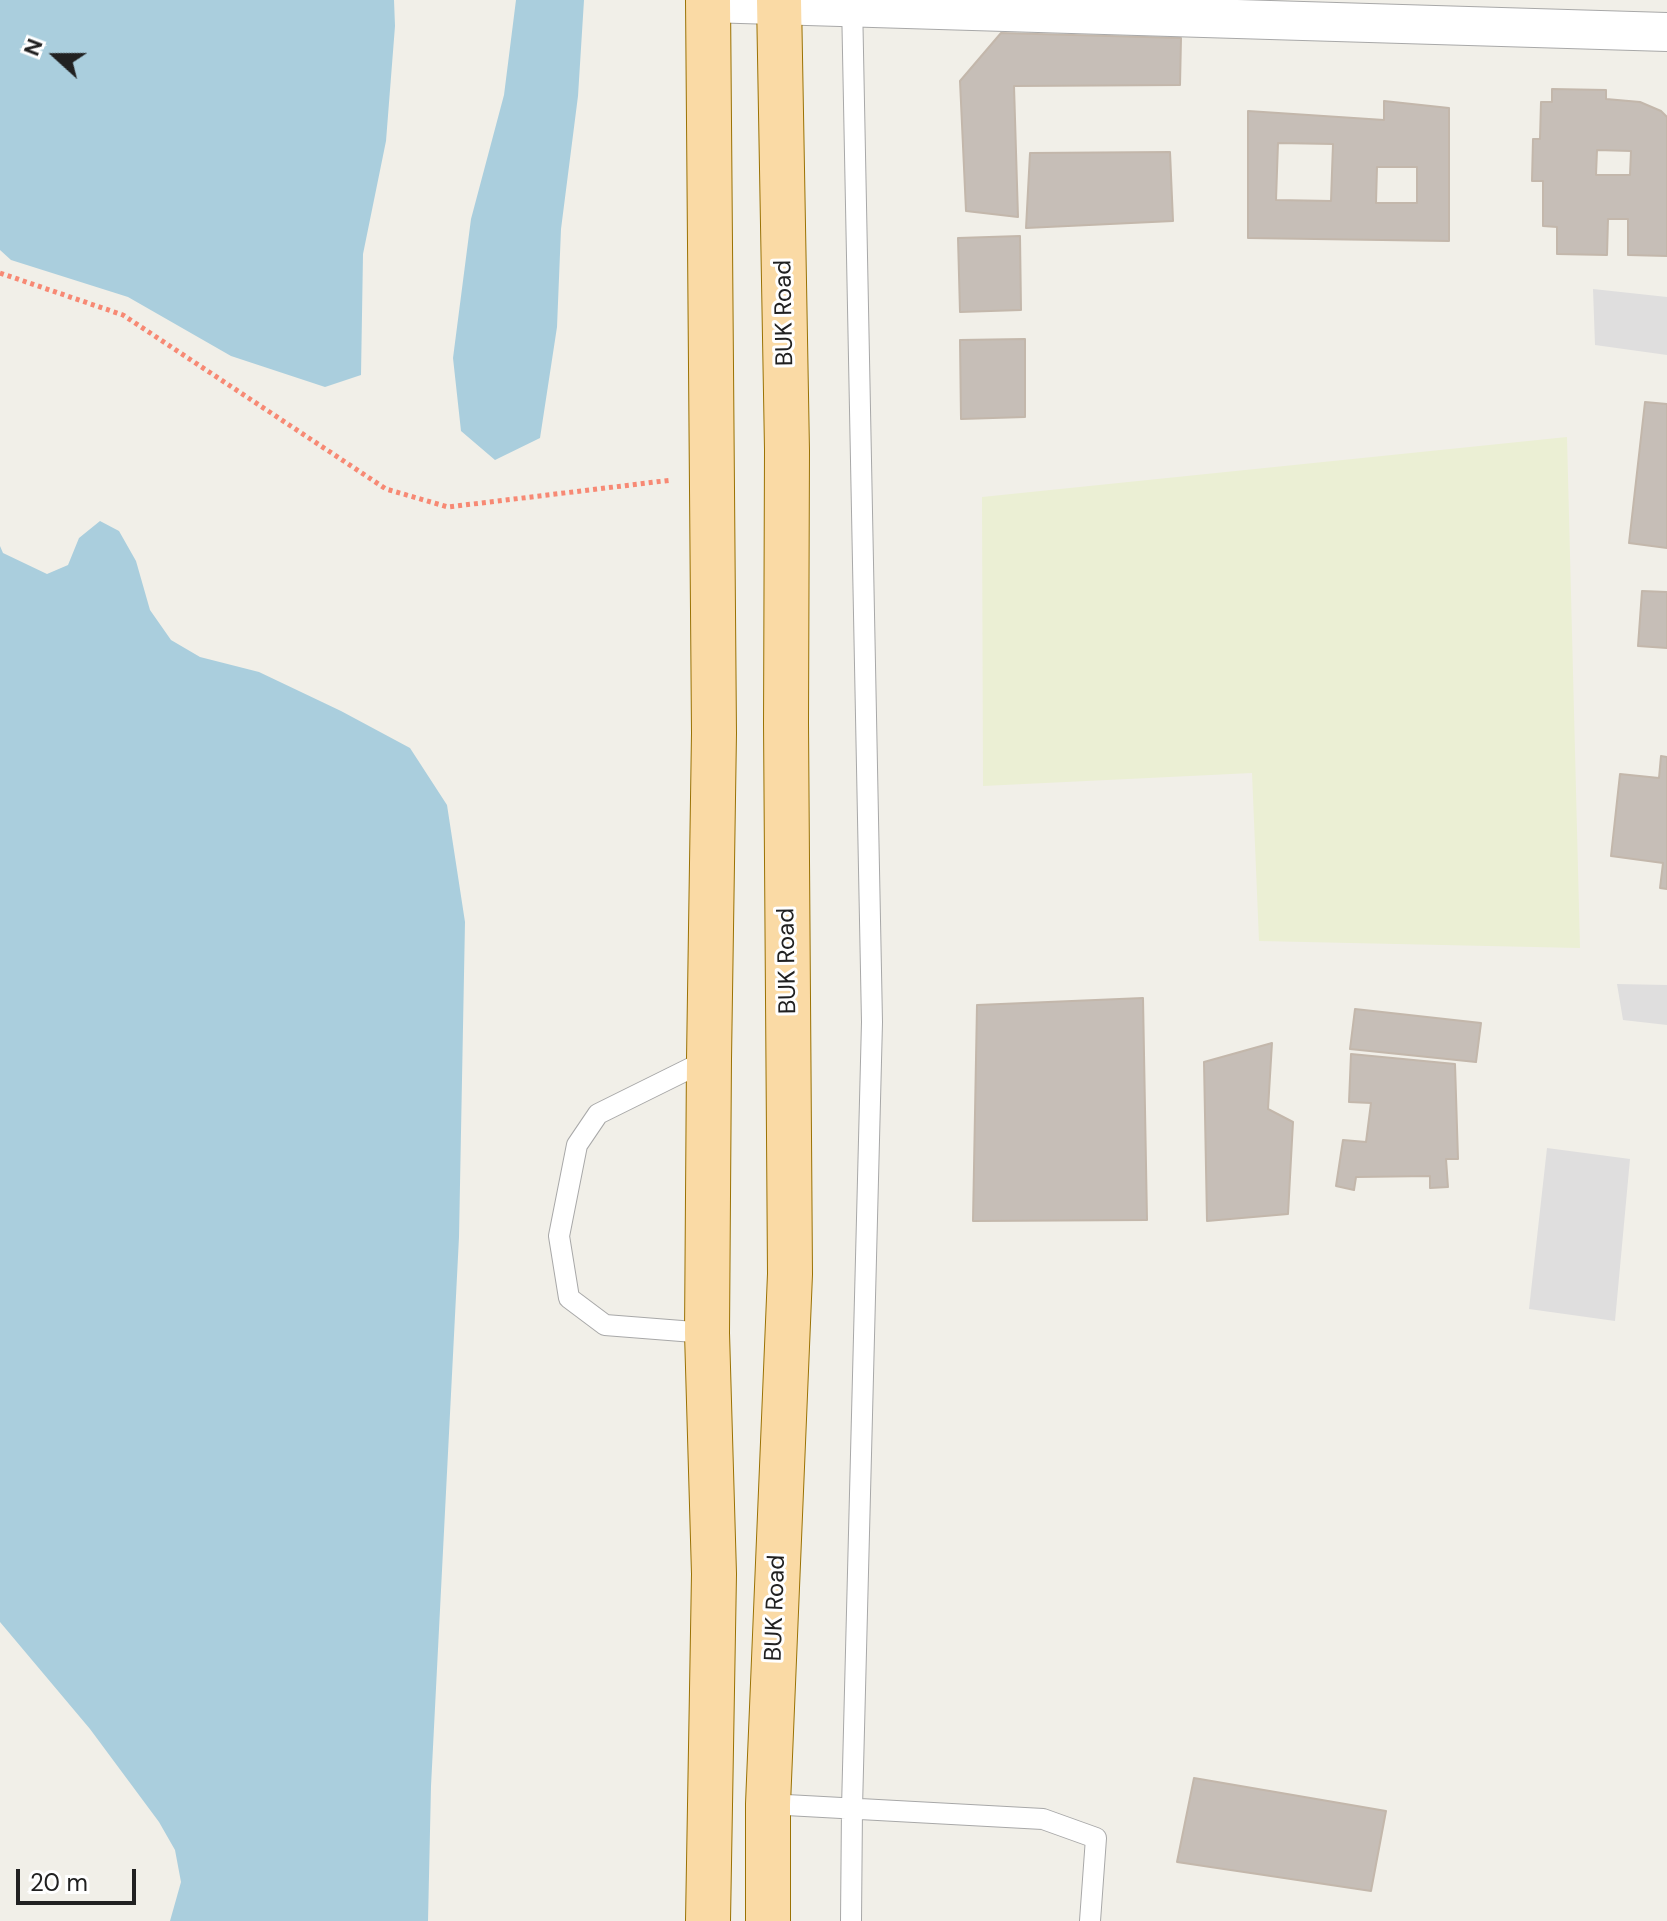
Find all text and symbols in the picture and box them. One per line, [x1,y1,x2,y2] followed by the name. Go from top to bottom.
[16,16,96,96] north arrow
[17,35,50,60] text: N
[770,260,800,366] street label: BUK Road
[773,908,803,1014] street label: BUK Road
[760,1554,792,1662] street label: BUK Road
[20,1853,140,1903] scale bar
[30,1867,88,1898] text: 20 m

